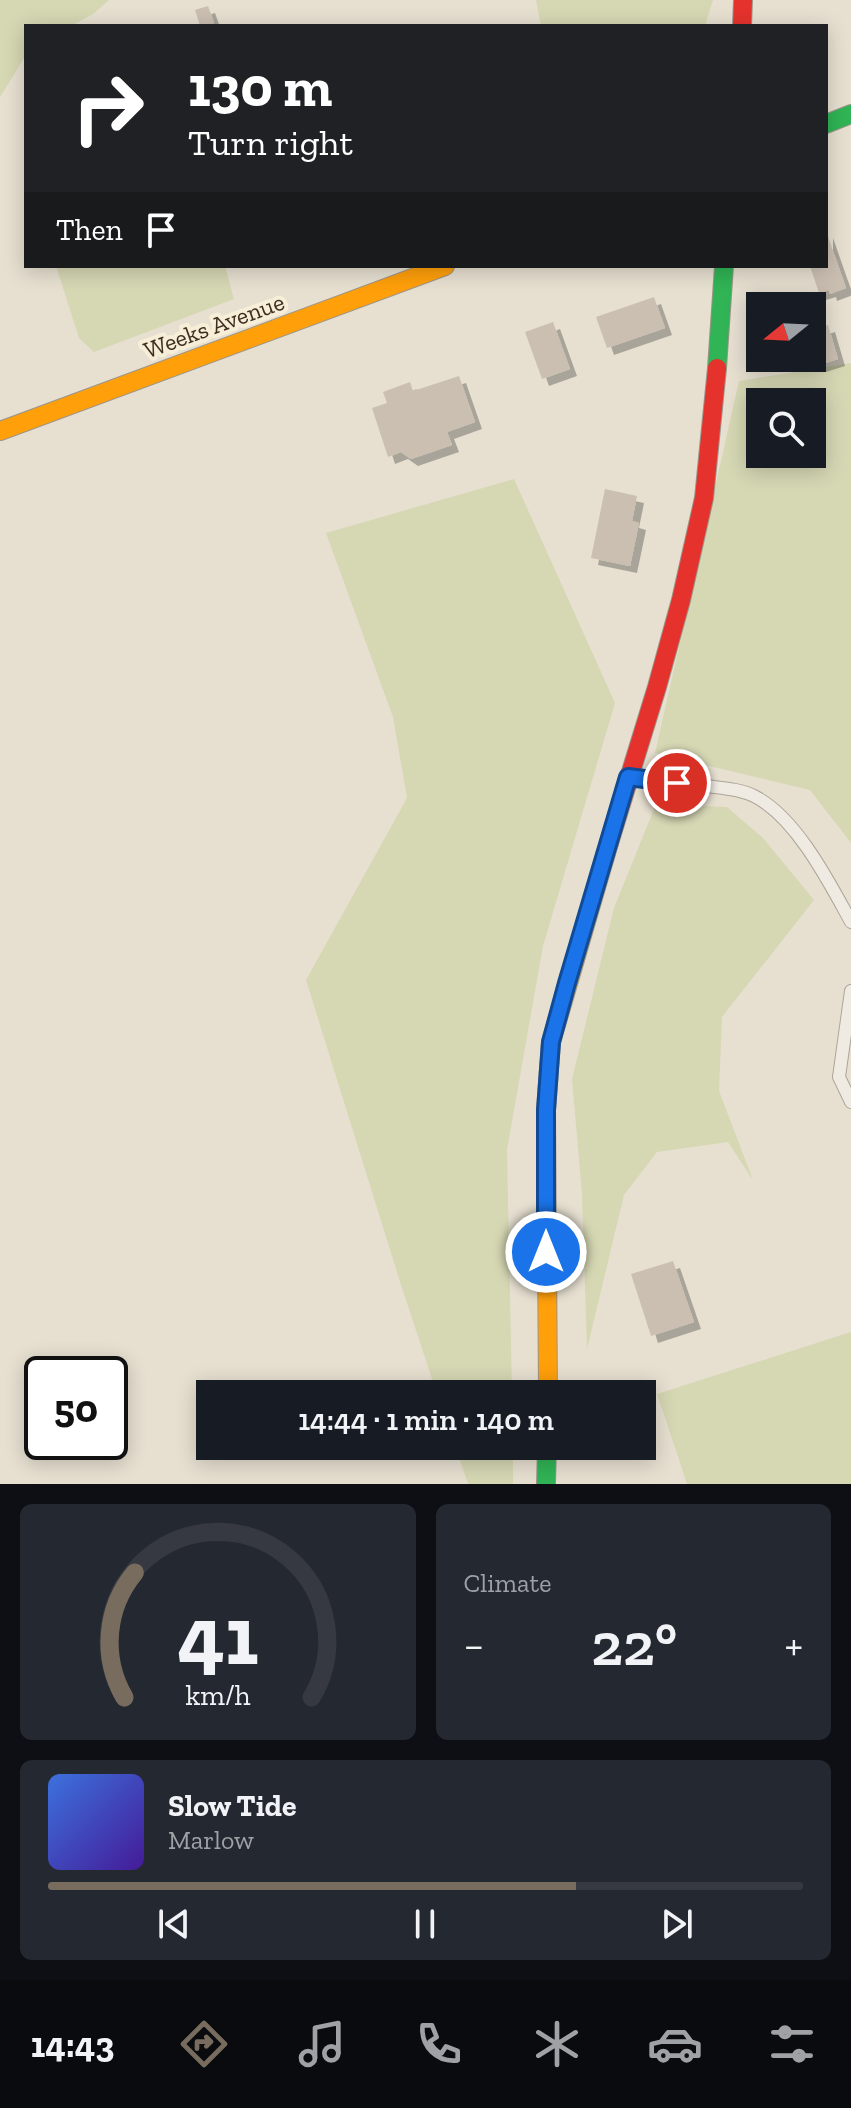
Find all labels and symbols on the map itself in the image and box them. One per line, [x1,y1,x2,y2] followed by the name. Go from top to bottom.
[140,287,288,364] street label: Weeks Avenue
[746,292,826,372] north arrow
[643,749,711,817] pin
[504,1210,588,1294] position arrow
[24,1356,128,1460] speed limit sign: 50

